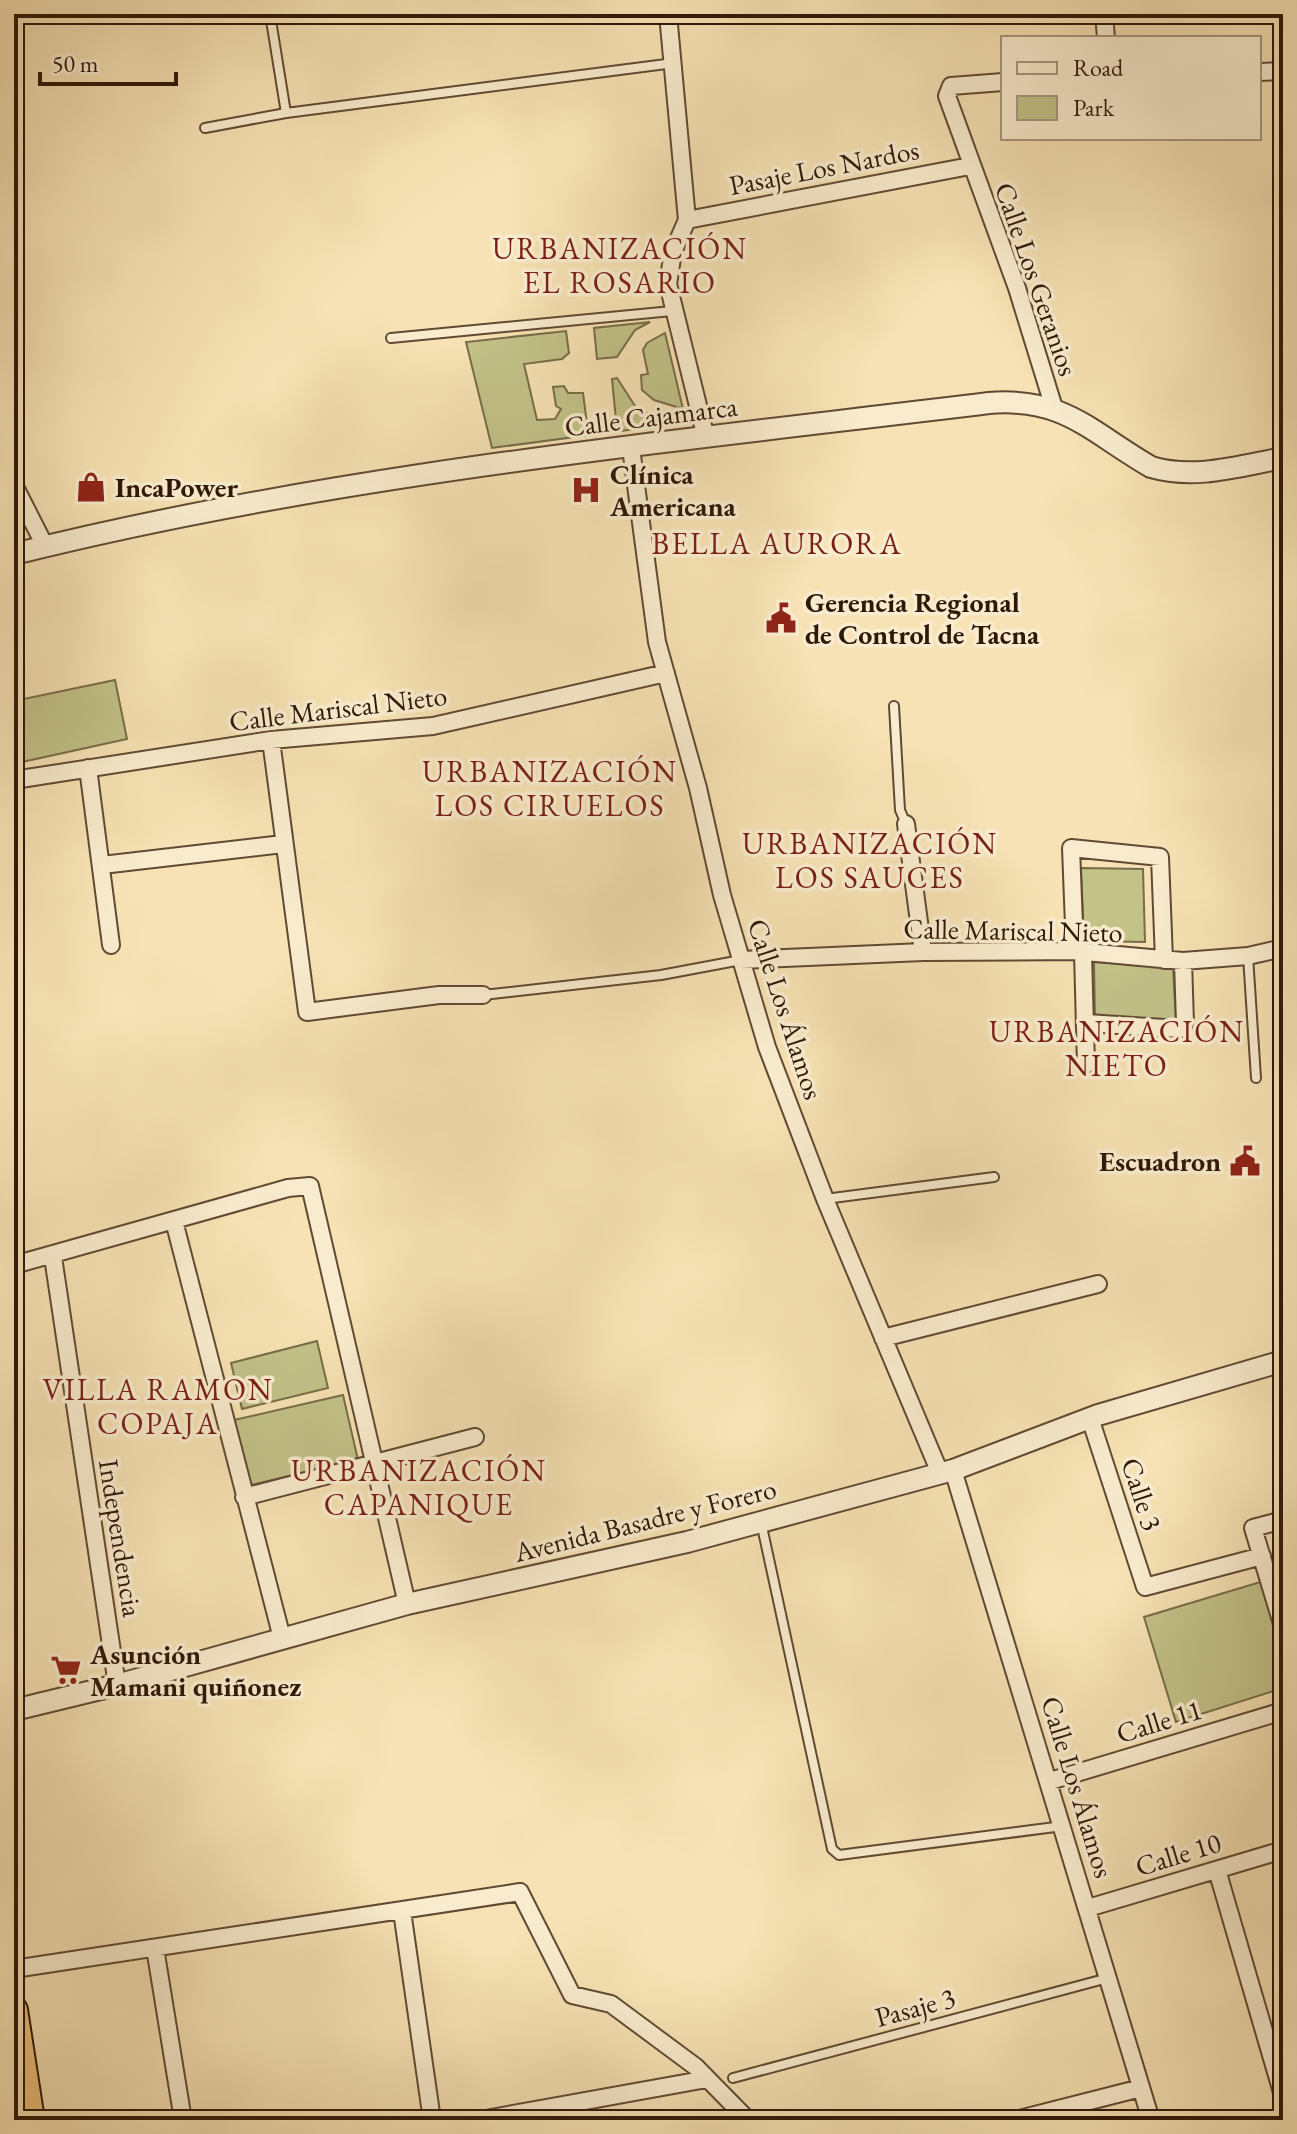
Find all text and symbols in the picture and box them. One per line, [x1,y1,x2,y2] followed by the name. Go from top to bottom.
[40,36,176,86] scale bar
[1001,36,1261,140] legend
[52,48,99,79] text: 50 m
[1073,52,1124,83] text: Road
[1073,92,1115,123] text: Park
[726,131,922,203] street label: Pasaje Los Nardos
[987,178,1087,380] street label: Calle Los Geranios
[492,229,748,302] district label: URBANIZACIÓN EL ROSARIO
[563,387,740,444] street label: Calle Cajamarca
[609,456,736,524] place label: Clínica Americana
[115,469,238,505] place label: IncaPower
[74,470,108,504] shop icon: IncaPower
[569,473,603,507] hospital icon: Clínica Americana
[652,524,902,563] district label: BELLA AURORA
[805,584,1040,652] place label: Gerencia Regional de Control de Tacna
[764,601,798,635] public building icon: Gerencia Regional de Control de Tacna
[227,677,449,739] street label: Calle Mariscal Nieto
[422,752,678,825] district label: URBANIZACIÓN LOS CIRUELOS
[742,824,998,897] district label: URBANIZACIÓN LOS SAUCES
[903,910,1123,950] street label: Calle Mariscal Nieto
[740,914,832,1104] street label: Calle Los Álamos
[989,1012,1245,1085] district label: URBANIZACIÓN NIETO
[1099,1143,1221,1179] place label: Escuadron
[1228,1144,1262,1178] public building icon: Escuadron
[42,1370,274,1443] district label: VILLA RAMON COPAJA
[291,1451,547,1524] district label: URBANIZACIÓN CAPANIQUE
[1113,1453,1171,1535] street label: Calle 3
[91,1457,151,1620] street label: Independencia
[509,1470,780,1570] street label: Avenida Basadre y Forero
[89,1636,301,1704] place label: Asunción Mamani quiñonez
[49,1653,83,1687] supermarket icon: Asunción Mamani quiñonez
[1112,1691,1206,1751] street label: Calle 11
[1033,1692,1123,1882] street label: Calle Los Álamos
[1131,1824,1225,1884] street label: Calle 10
[871,1979,959,2035] street label: Pasaje 3

